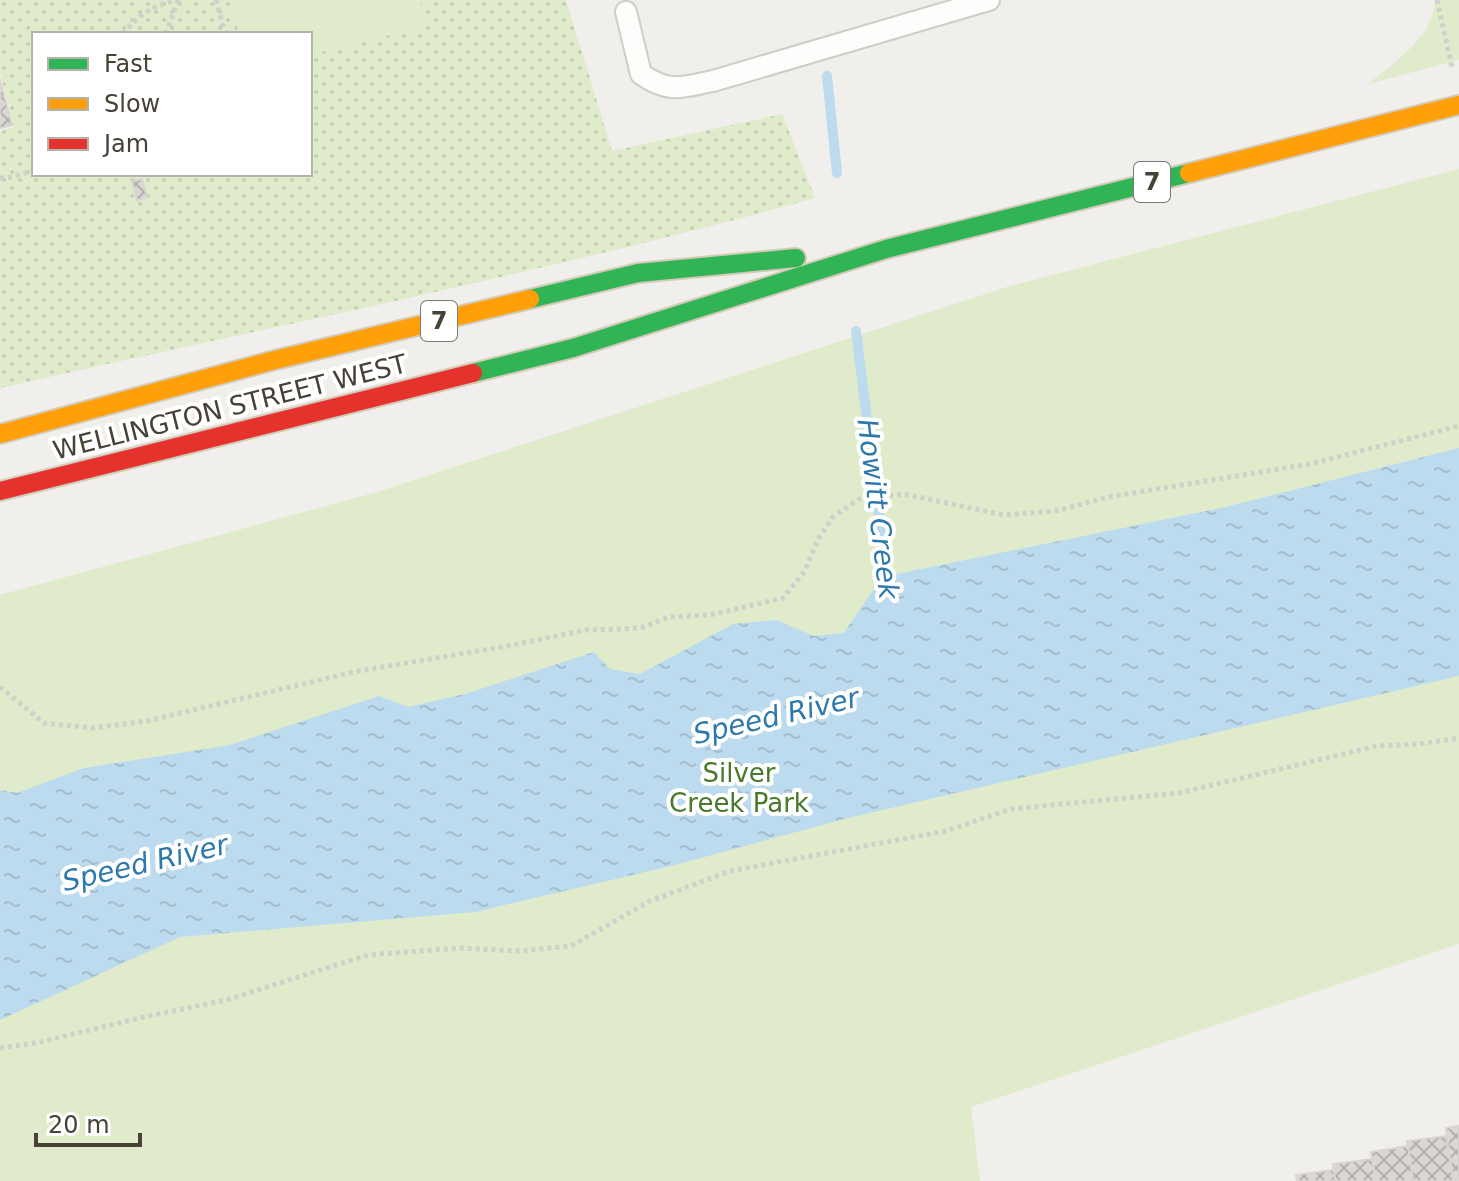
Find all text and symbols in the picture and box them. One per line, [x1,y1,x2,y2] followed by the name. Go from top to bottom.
[32,32,312,176] legend
[104,50,152,78] text: Fast
[104,90,160,118] text: Slow
[102,130,149,158] text: Jam
[1134,162,1170,202] road number: 7
[421,301,457,341] road number: 7
[50,348,410,466] street label: WELLINGTON STREET WEST
[851,417,906,603] water label: Howitt Creek
[690,681,864,751] water label: Speed River
[669,758,809,818] park label: Silver Creek Park
[59,828,233,898] water label: Speed River
[36,1097,140,1147] scale bar
[48,1111,110,1139] text: 20 m

